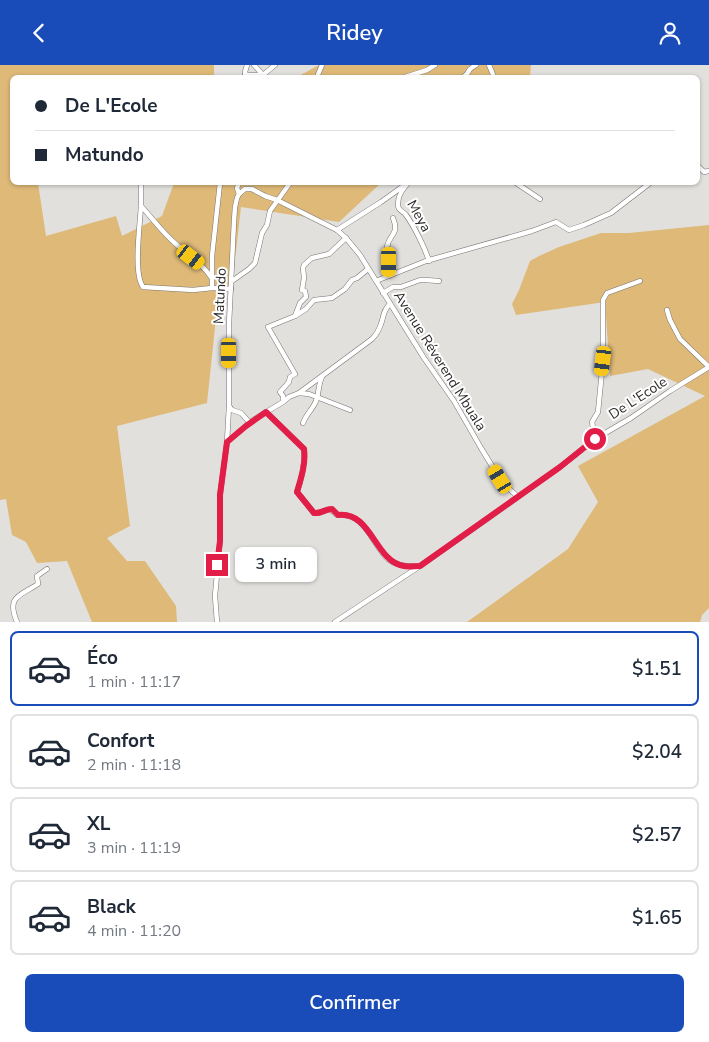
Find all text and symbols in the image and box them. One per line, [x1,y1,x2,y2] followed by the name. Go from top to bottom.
[326,18,383,48] text: Ridey
[25,19,53,47] icon: back
[656,19,684,47] icon: person
[65,93,157,119] text: De L'Ecole
[65,142,144,168] text: Matundo
[402,197,436,235] street label: Meya
[174,242,207,272] car
[381,247,396,277] car
[209,267,231,324] street label: Matundo
[389,288,491,434] street label: Avenue Réverend Mbuala
[221,338,236,368] car
[593,345,612,377] car
[605,372,671,424] street label: De L'Ecole
[584,428,606,450] route start
[485,462,514,496] car
[234,547,317,583] callout: 3 min
[256,553,296,575] text: 3 min
[206,554,228,576] route end
[87,645,118,671] text: Éco
[27,646,72,691] icon: car
[632,656,682,682] text: $1.51
[87,671,181,693] text: 1 min · 11:17
[87,728,154,754] text: Confort
[27,729,72,774] icon: car
[632,739,682,765] text: $2.04
[87,754,181,776] text: 2 min · 11:18
[87,811,110,837] text: XL
[27,812,72,857] icon: car
[632,822,682,848] text: $2.57
[87,837,181,859] text: 3 min · 11:19
[87,894,136,920] text: Black
[27,895,72,940] icon: car
[632,905,682,931] text: $1.65
[87,920,181,942] text: 4 min · 11:20
[25,974,684,1032] button: Confirmer

